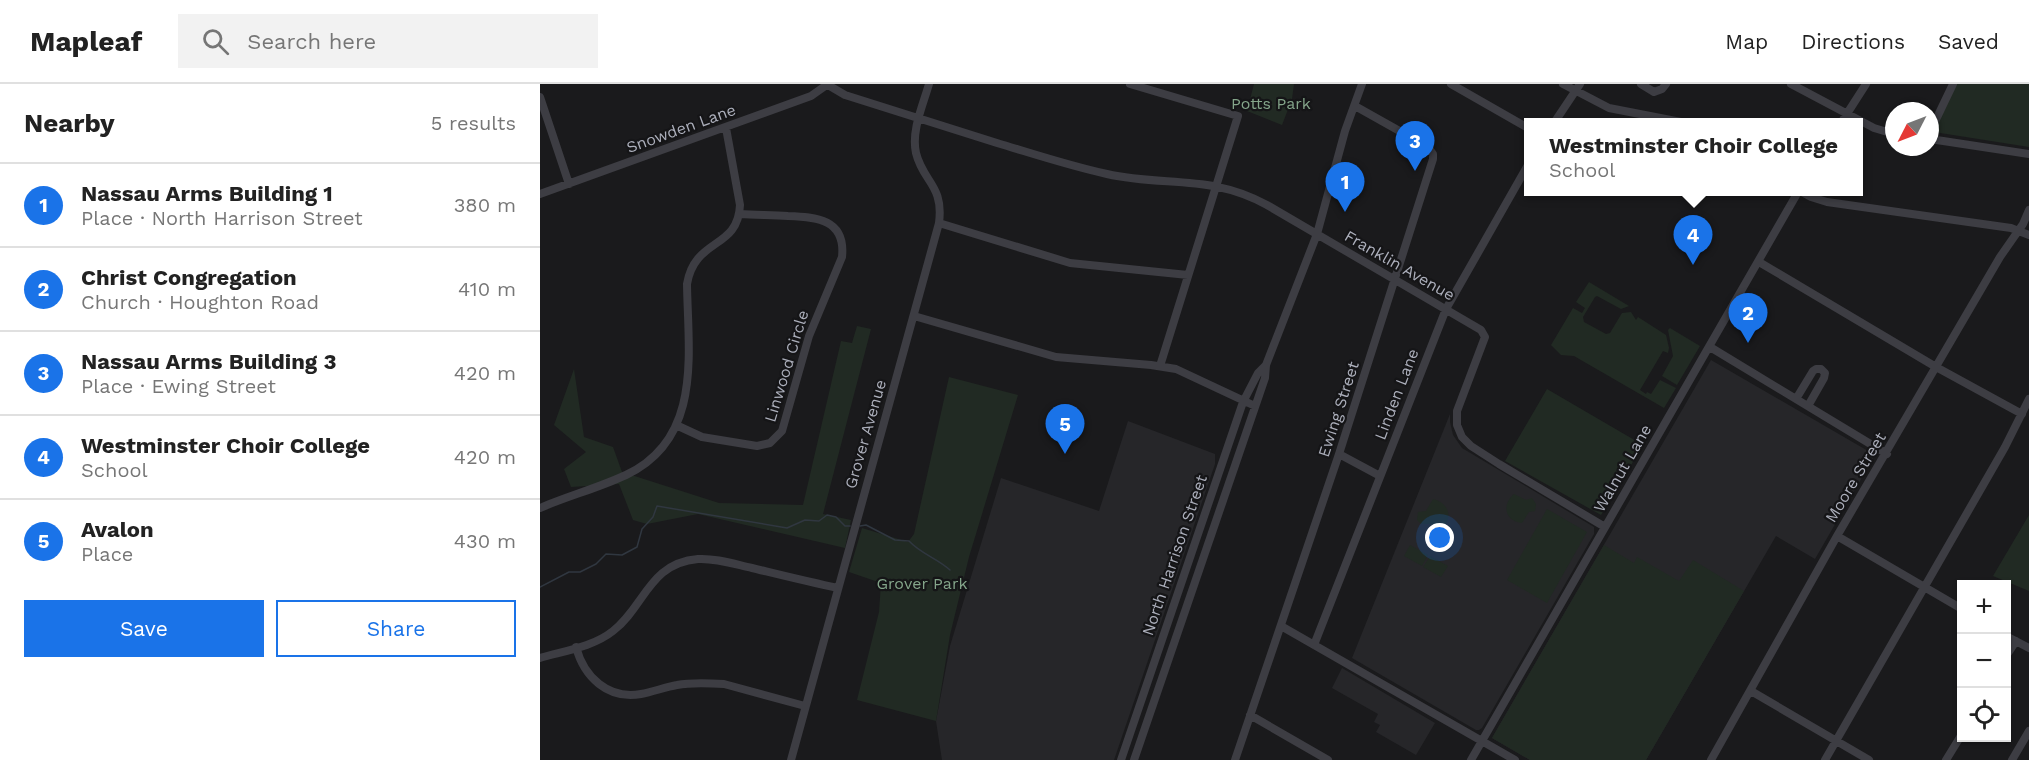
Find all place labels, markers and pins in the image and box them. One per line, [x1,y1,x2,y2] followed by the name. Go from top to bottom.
[1396,122,1434,171] pin: 3
[1326,162,1364,212] pin: 1
[1674,216,1712,265] pin: 4
[1728,294,1768,343] pin: 2
[1046,404,1084,454] pin: 5

